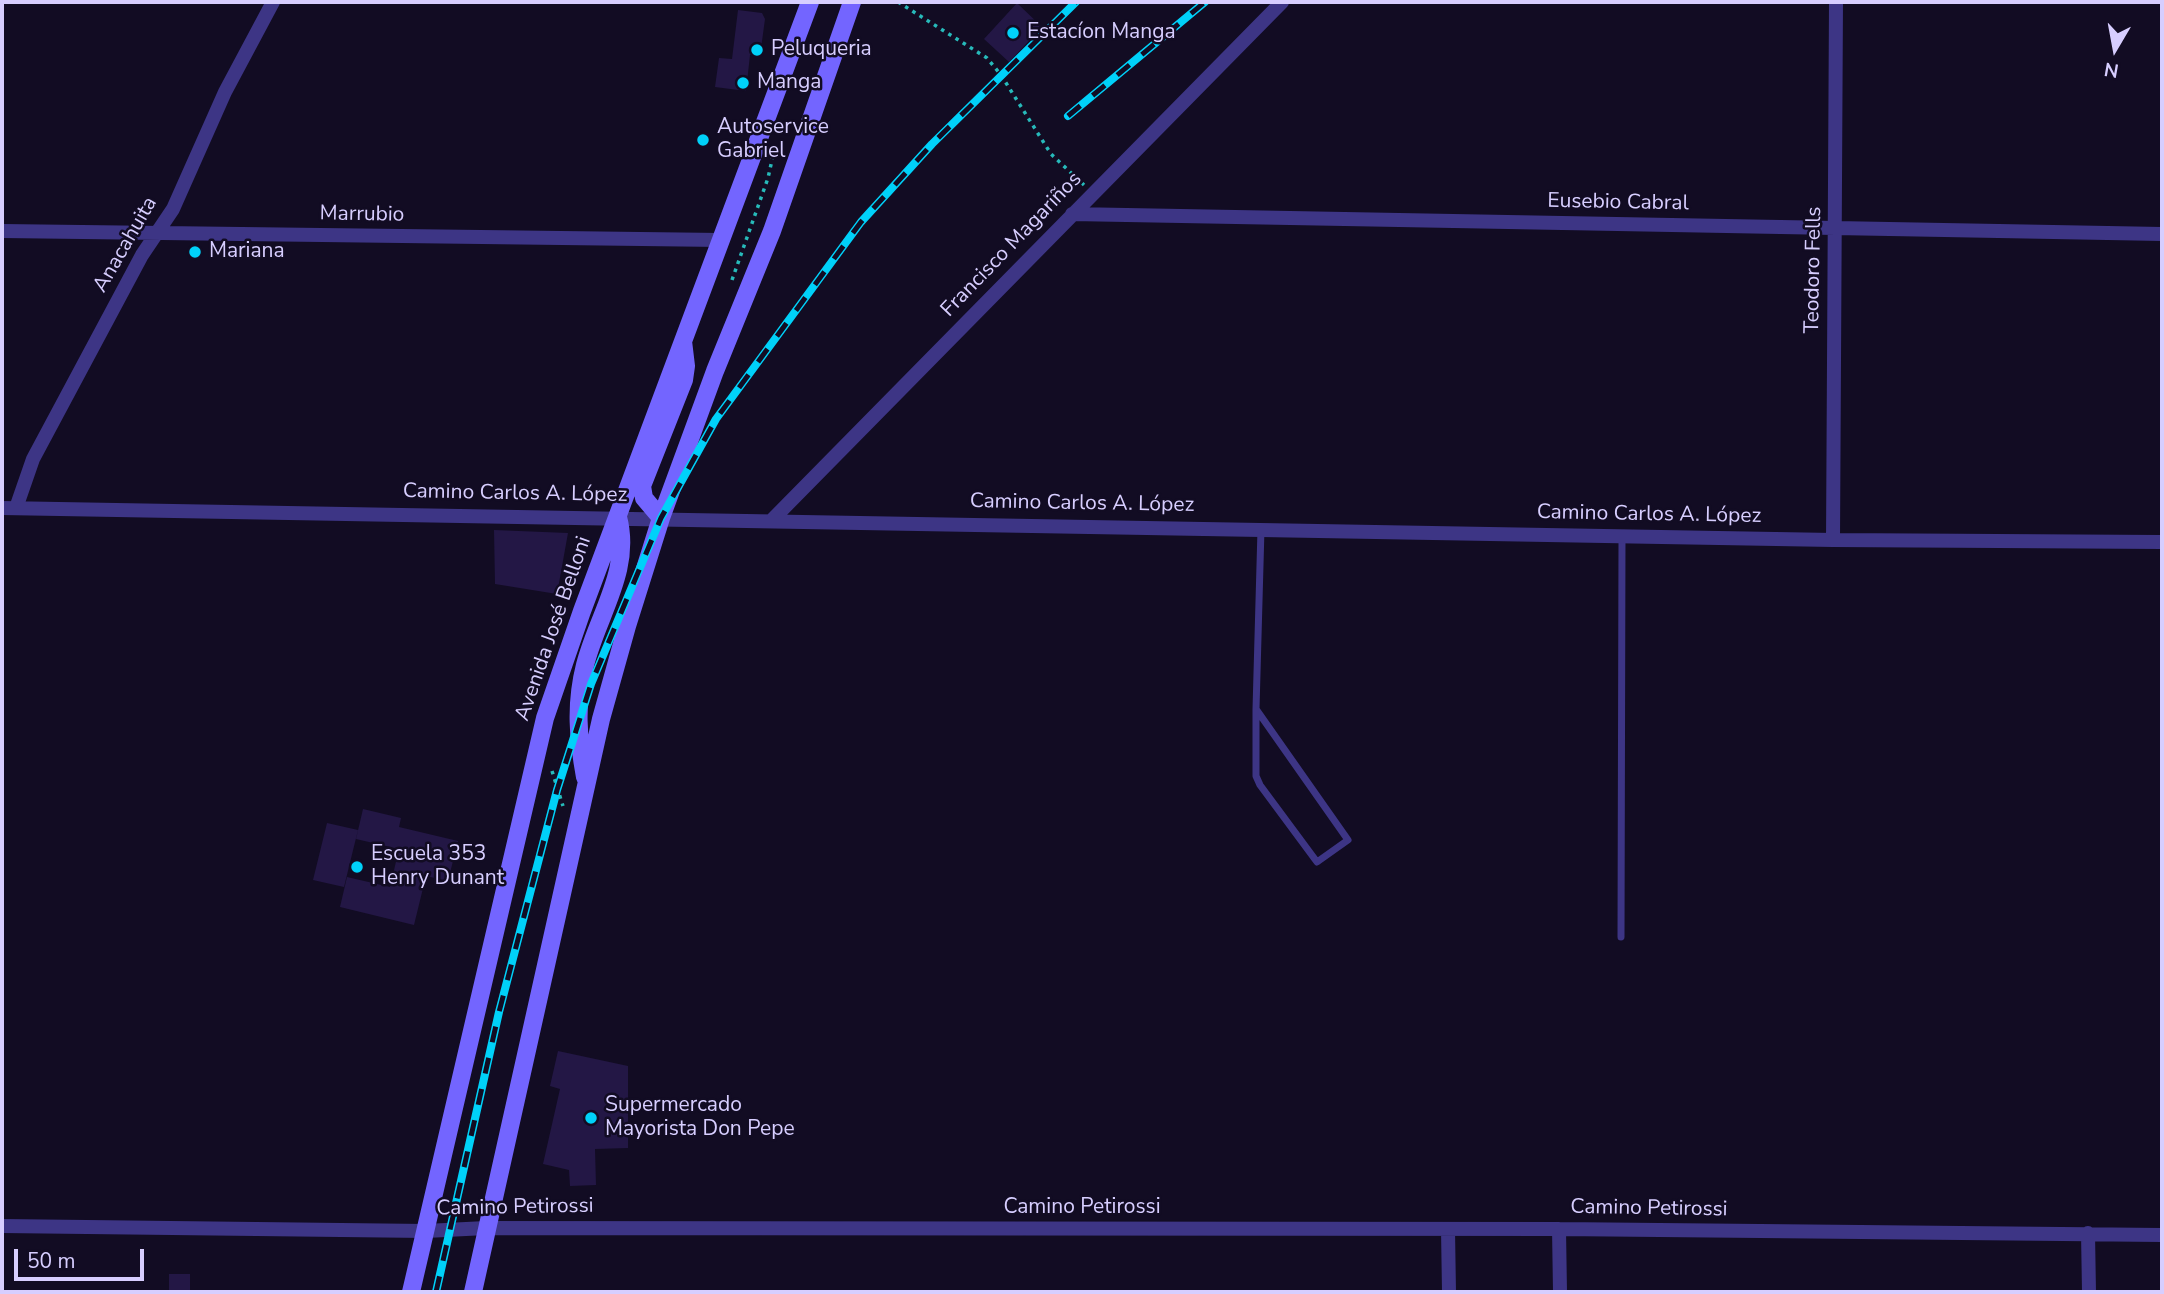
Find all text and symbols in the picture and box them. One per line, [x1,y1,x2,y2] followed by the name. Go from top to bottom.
[2080,14,2150,84] north arrow
[1027,20,1176,46] place label: Estacíon Manga
[1005,25,1021,41] marker: Estacíon Manga
[771,37,872,63] place label: Peluqueria
[749,42,765,58] marker: Peluqueria
[2102,56,2121,84] text: N
[757,70,821,96] place label: Manga
[735,75,751,91] marker: Manga
[717,115,829,165] place label: Autoservice Gabriel
[695,132,711,148] marker: Autoservice Gabriel
[936,167,1088,323] street label: Francisco Magariños
[1547,189,1689,217] street label: Eusebio Cabral
[89,193,163,297] street label: Anacahuita
[319,202,405,228] street label: Marrubio
[1800,206,1828,334] street label: Teodoro Fells
[209,239,285,265] place label: Mariana
[187,244,203,260] marker: Mariana
[403,479,627,509] street label: Camino Carlos A. López
[970,489,1194,519] street label: Camino Carlos A. López
[1537,500,1761,530] street label: Camino Carlos A. López
[511,533,597,725] street label: Avenida José Belloni
[371,842,504,892] place label: Escuela 353 Henry Dunant
[349,859,365,875] marker: Escuela 353 Henry Dunant
[605,1093,795,1143] place label: Supermercado Mayorista Don Pepe
[583,1110,599,1126] marker: Supermercado Mayorista Don Pepe
[436,1194,594,1222] street label: Camino Petirossi
[1003,1195,1161,1221] street label: Camino Petirossi
[1570,1195,1728,1223] street label: Camino Petirossi
[18,1234,147,1278] scale bar
[27,1247,76,1275] text: 50 m

